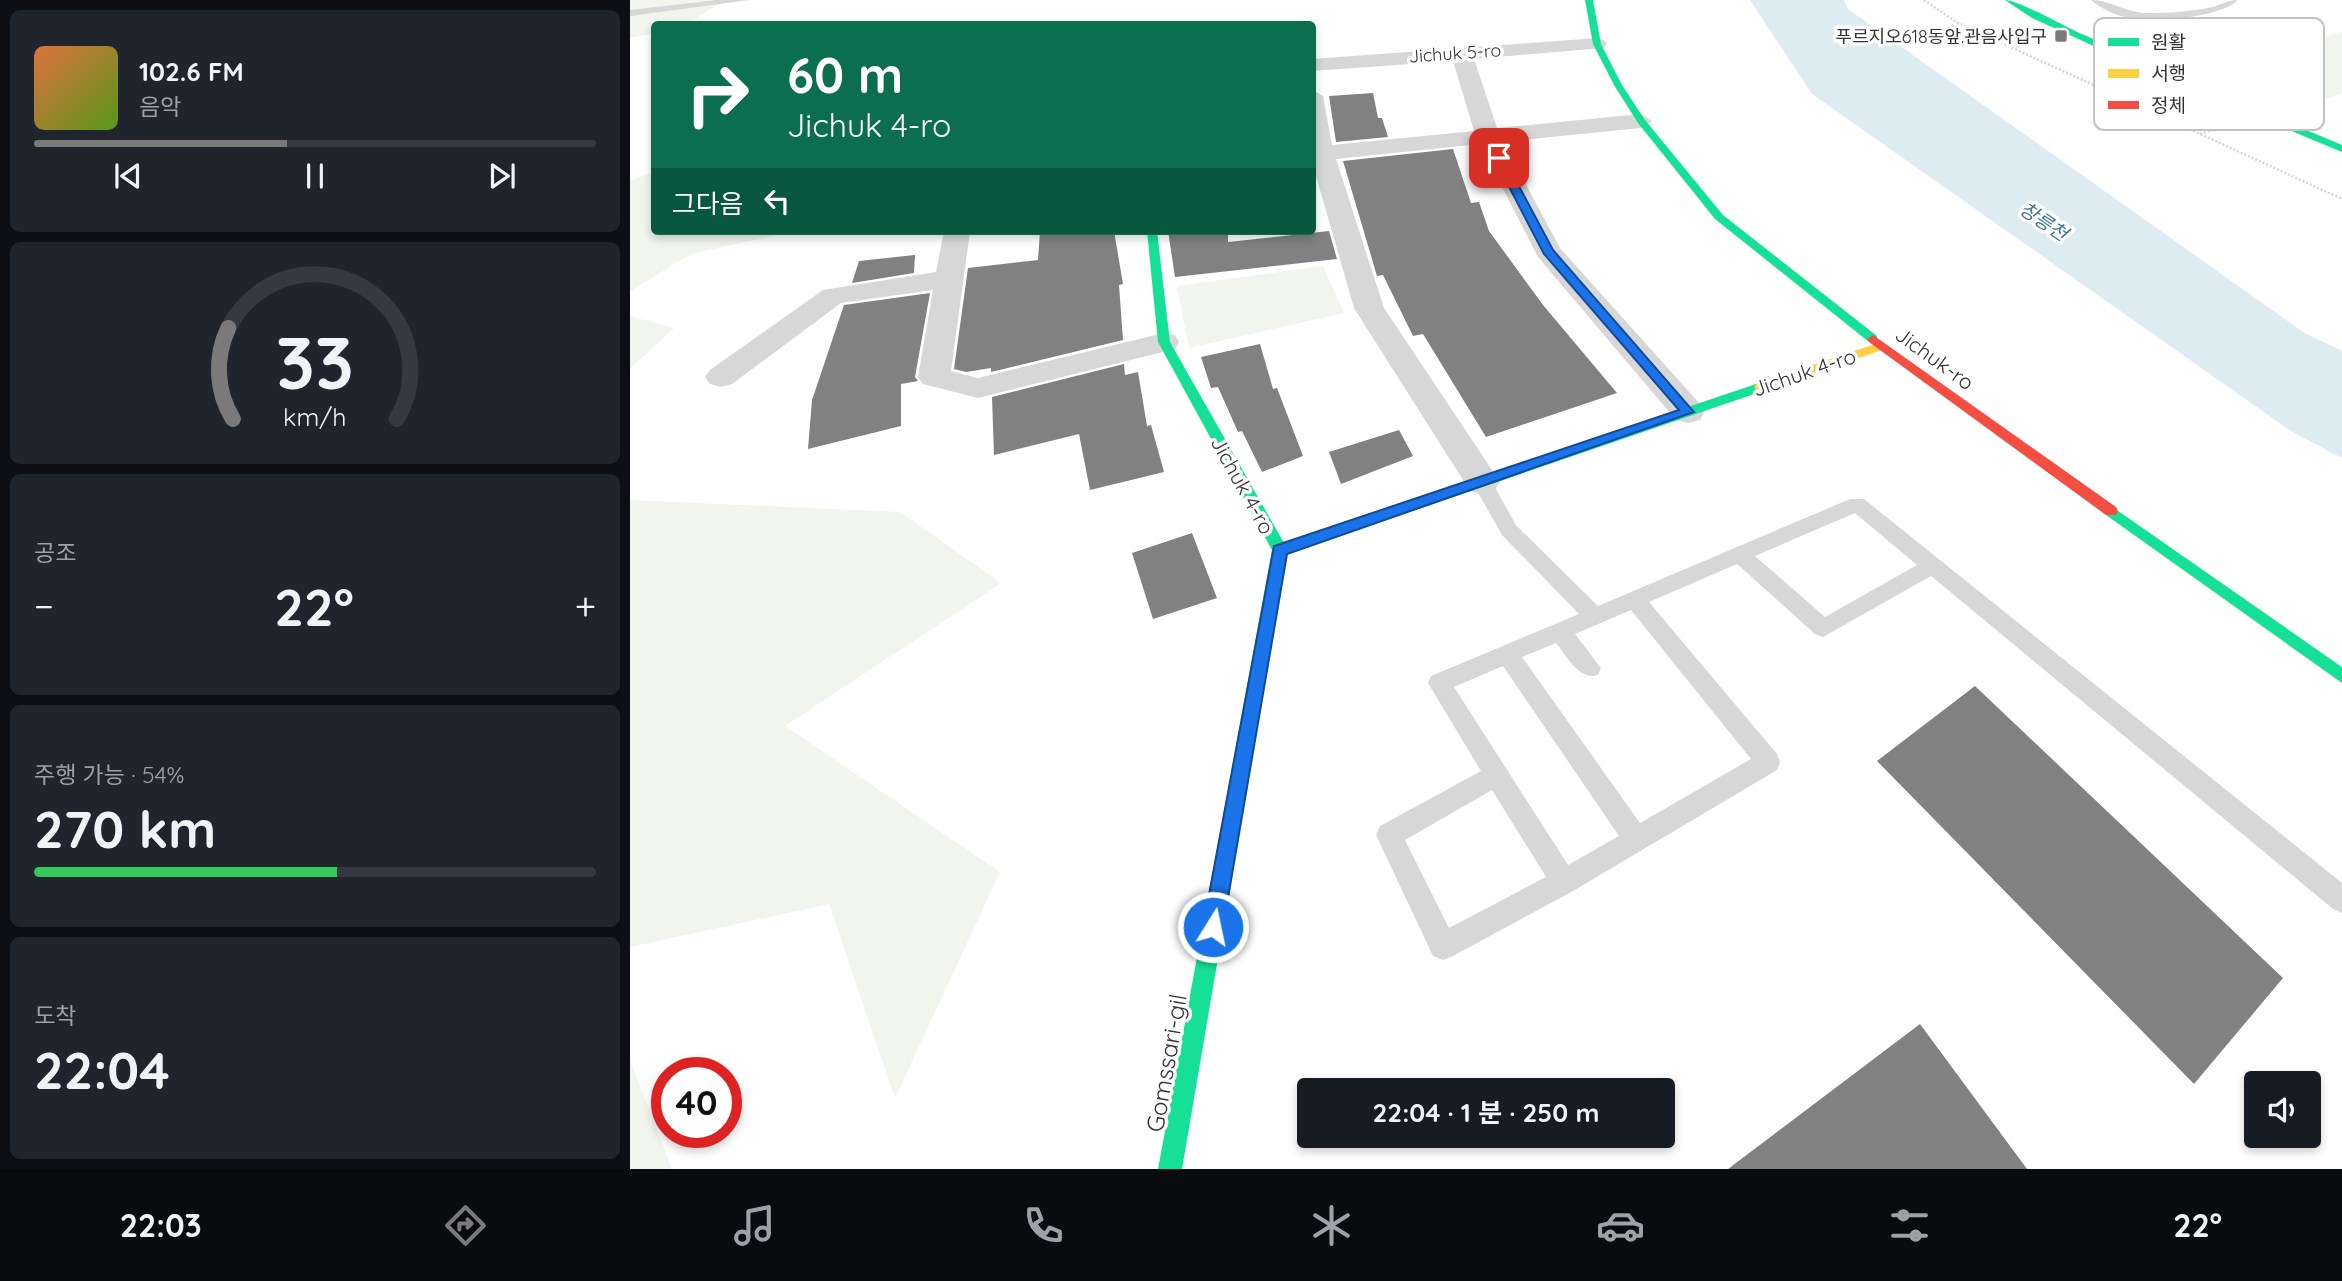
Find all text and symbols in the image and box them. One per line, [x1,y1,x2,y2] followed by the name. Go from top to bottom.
[2094,18,2324,130] legend
[1836,25,2047,48] place label: 푸르지오618동앞.관음사입구
[2053,28,2069,44] marker: 푸르지오618동앞.관음사입구
[2151,30,2186,54] text: 원활
[1408,38,1502,68] street label: Jichuk 5-ro
[787,44,903,105] text: 60 m
[672,49,763,140] icon: right
[139,55,244,88] text: 102.6 FM
[2151,61,2186,85] text: 서행
[139,92,181,121] text: 음악
[2151,93,2186,117] text: 정체
[787,105,951,145] text: Jichuk 4-ro
[1469,128,1529,188] pin
[1480,139,1518,177] icon: arrive
[109,157,147,195] icon: previous
[296,157,334,195] icon: pause
[483,157,521,195] icon: next
[758,182,796,220] icon: left
[672,187,744,220] text: 그다음
[2016,196,2074,246] water label: 창릉천
[276,316,354,407] text: 33
[1891,321,1979,395] street label: Jichuk-ro
[1749,342,1859,402] street label: Jichuk 4-ro
[283,400,347,431] text: km/h
[1205,432,1281,538] street label: Jichuk 4-ro
[34,538,76,567] text: 공조
[274,574,354,639] text: 22°
[34,582,54,630] text: −
[575,582,596,630] text: +
[34,760,184,789] text: 주행 가능 · 54%
[34,796,216,861] text: 270 km
[1176,890,1250,964] position arrow
[1139,992,1193,1134] street label: Gomssari-gil
[34,1001,76,1030] text: 도착
[34,1037,170,1102] text: 22:04
[651,1057,742,1148] speed limit sign: 40
[2244,1071,2321,1148] map controls
[2244,1071,2321,1148] button: sound
[1373,1096,1599,1129] text: 22:04 · 1 분 · 250 m
[441,1201,490,1250] icon: directions
[730,1201,779,1250] icon: music
[1019,1201,1068,1250] icon: phone
[1307,1201,1356,1250] icon: climate
[1596,1201,1645,1250] icon: car
[1885,1201,1934,1250] icon: filters
[120,1205,202,1245] text: 22:03
[2173,1205,2222,1245] text: 22°

